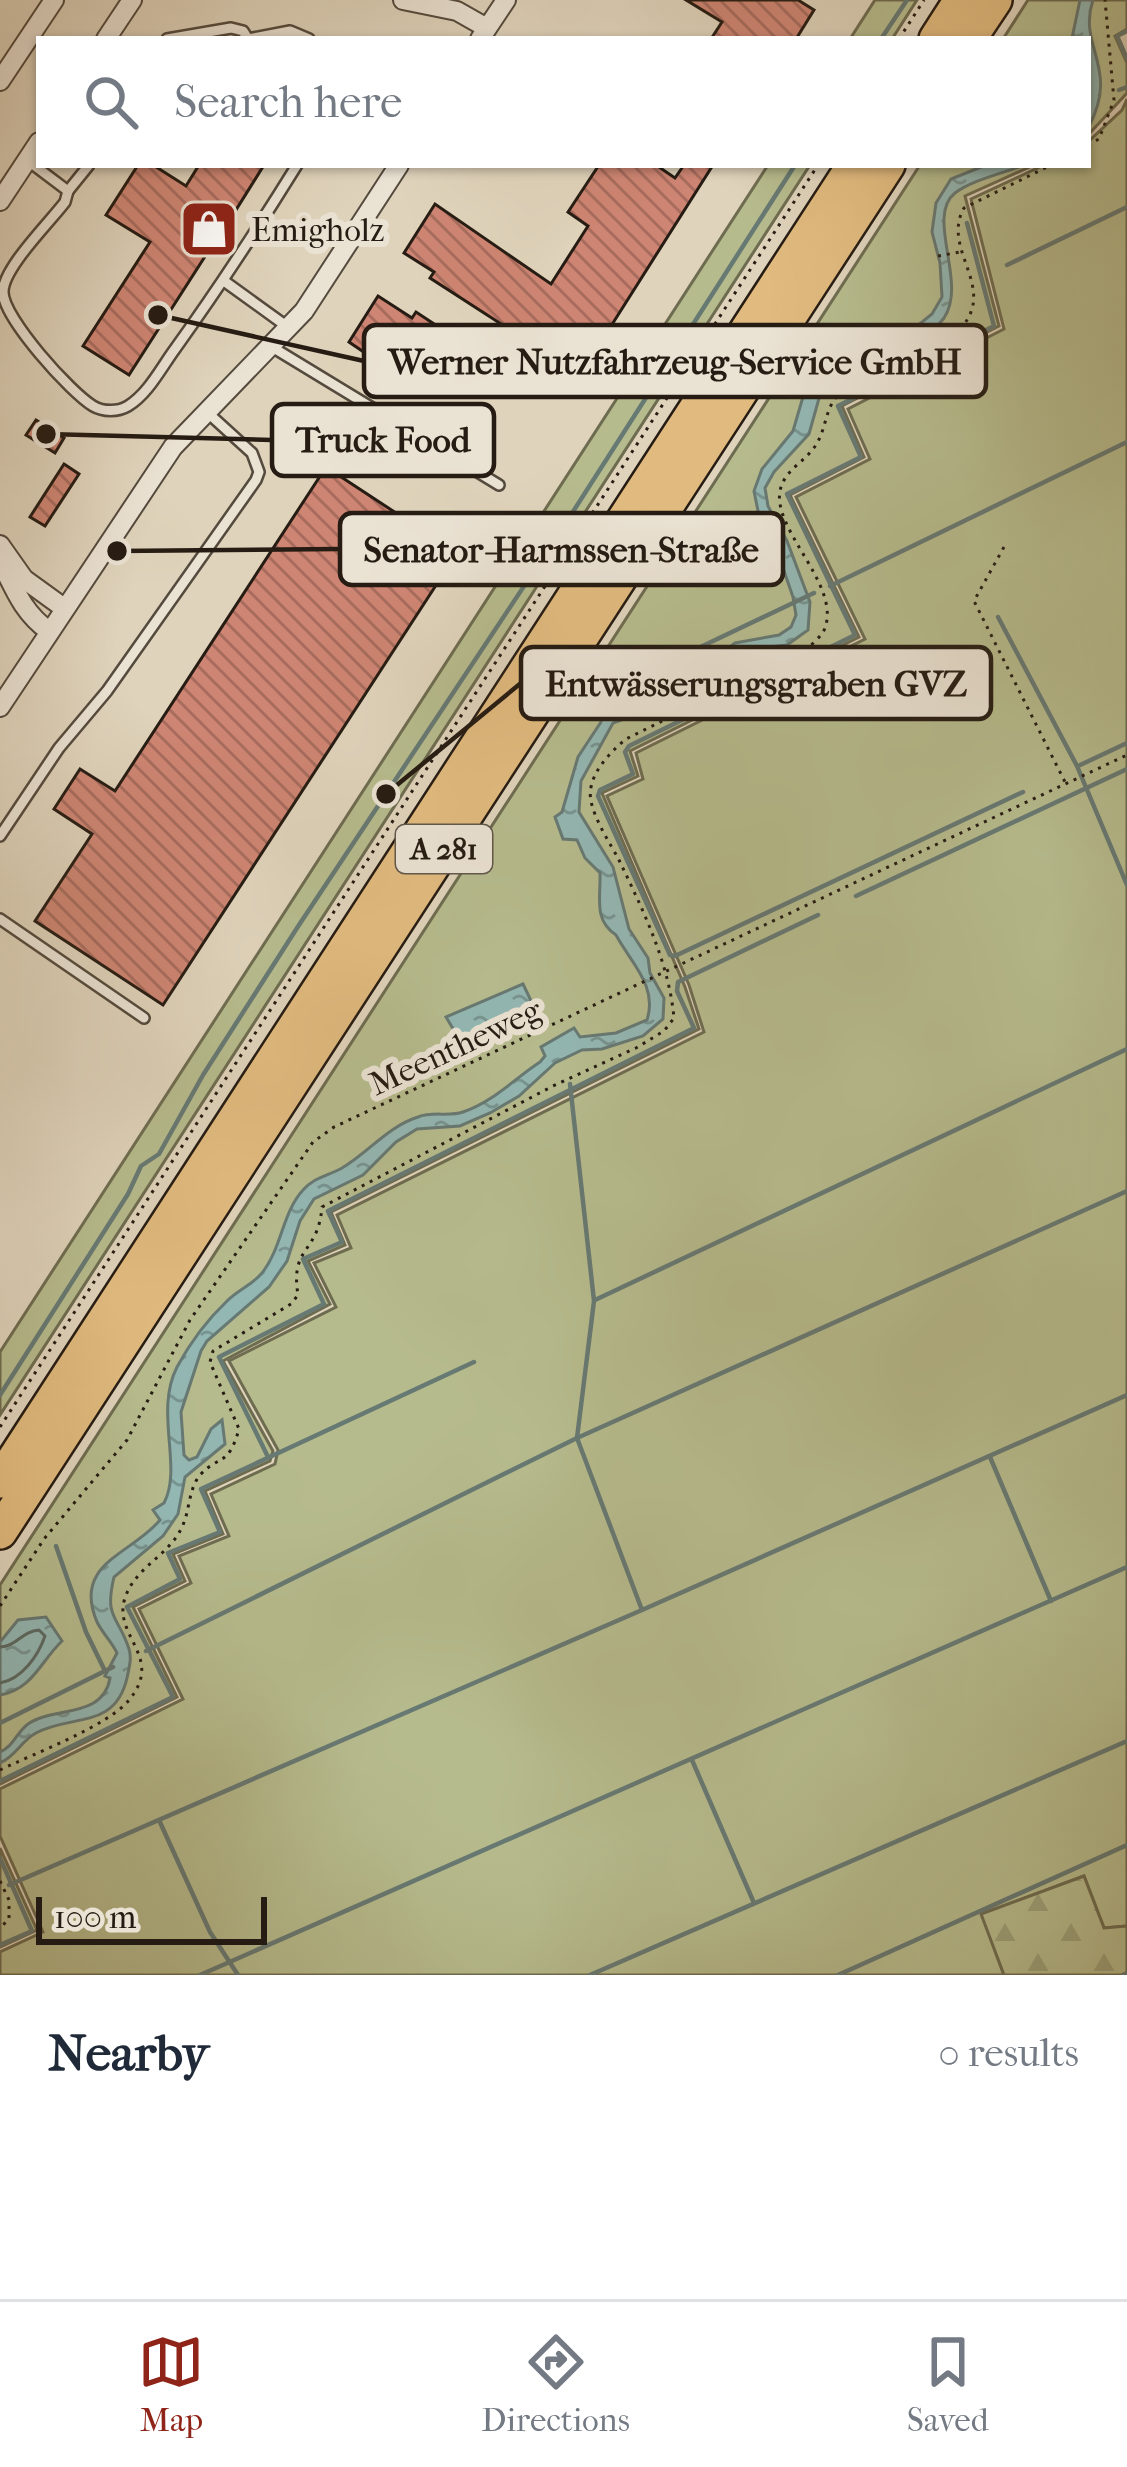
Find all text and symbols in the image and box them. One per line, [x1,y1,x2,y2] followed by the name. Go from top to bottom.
[36,36,1091,168] search box
[78,69,144,135] icon: search
[174,76,402,129] text: Search here
[178,198,240,260] shop icon: Emigholz
[251,211,384,250] place label: Emigholz
[364,325,986,397] callout: Werner Nutzfahrzeug-Service GmbH
[386,341,962,383] text: Werner Nutzfahrzeug-Service GmbH
[272,404,494,476] callout: Truck Food
[295,419,472,461] text: Truck Food
[340,513,783,585] callout: Senator-Harmssen-Straße
[363,529,759,571] text: Senator-Harmssen-Straße
[521,647,991,719] callout: Entwässerungsgraben GVZ
[545,663,968,705] text: Entwässerungsgraben GVZ
[396,825,492,873] road number: A 281
[363,990,548,1104] street label: Meentheweg
[36,1891,267,1944] scale bar
[54,1898,137,1937] text: 100 m
[48,2023,209,2083] text: Nearby
[938,2030,1079,2076] text: 0 results
[138,2329,204,2440] tab: Map
[481,2329,630,2440] tab: Directions
[907,2329,989,2440] tab: Saved

